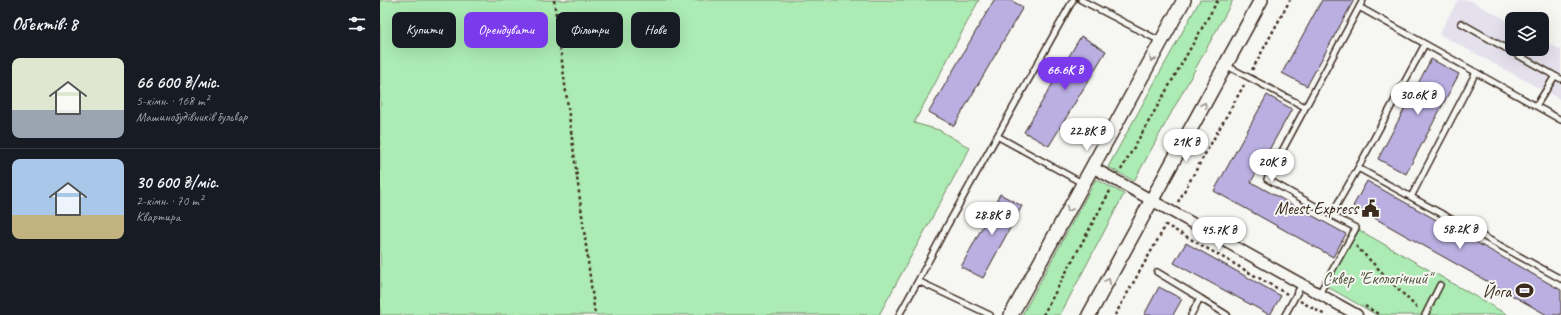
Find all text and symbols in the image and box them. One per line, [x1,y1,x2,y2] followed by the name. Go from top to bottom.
[392,12,456,48] chip: Купити
[464,12,548,48] chip: Орендувати
[556,12,623,48] chip: Фільтри
[631,12,680,48] chip: Нове
[1505,12,1549,56] map controls
[1505,12,1549,56] button: layers
[346,13,368,35] icon: filters
[12,14,78,35] text: Об’єктів: 8
[1149,55,1157,62] one-way arrow
[1028,57,1102,91] pin: 66.6K ₴
[1047,62,1083,78] text: 66.6K ₴
[136,72,219,93] text: 66 600 ₴/міс.
[44,74,92,122] icon: home
[1381,82,1455,116] pin: 30.6K ₴
[1400,87,1436,103] text: 30.6K ₴
[136,93,209,109] text: 5-кімн. · 168 m²
[1199,102,1206,109] one-way arrow
[136,109,247,125] text: Машинобудівників бульвар
[1050,118,1124,152] pin: 22.8K ₴
[1069,123,1105,139] text: 22.8K ₴
[1158,129,1214,163] pin: 21K ₴
[1172,134,1200,150] text: 21K ₴
[1244,149,1300,183] pin: 20K ₴
[1258,154,1286,170] text: 20K ₴
[136,172,218,193] text: 30 600 ₴/міс.
[44,175,92,223] icon: home
[136,193,203,209] text: 2-кімн. · 70 m²
[1275,198,1360,219] place label: Meest Express
[1361,198,1381,218] public building icon: Meest Express
[955,202,1029,236] pin: 28.8K ₴
[1066,205,1074,212] one-way arrow
[974,207,1010,223] text: 28.8K ₴
[136,209,180,225] text: Квартира
[1423,216,1497,250] pin: 58.2K ₴
[1182,217,1256,251] pin: 45.7K ₴
[1442,221,1478,237] text: 58.2K ₴
[1201,222,1237,238] text: 45.7K ₴
[1322,268,1435,289] park label: Сквер "Екологічний"
[1103,278,1111,285] one-way arrow
[1483,281,1512,302] place label: Йога
[1514,281,1534,301] sports icon: Йога

